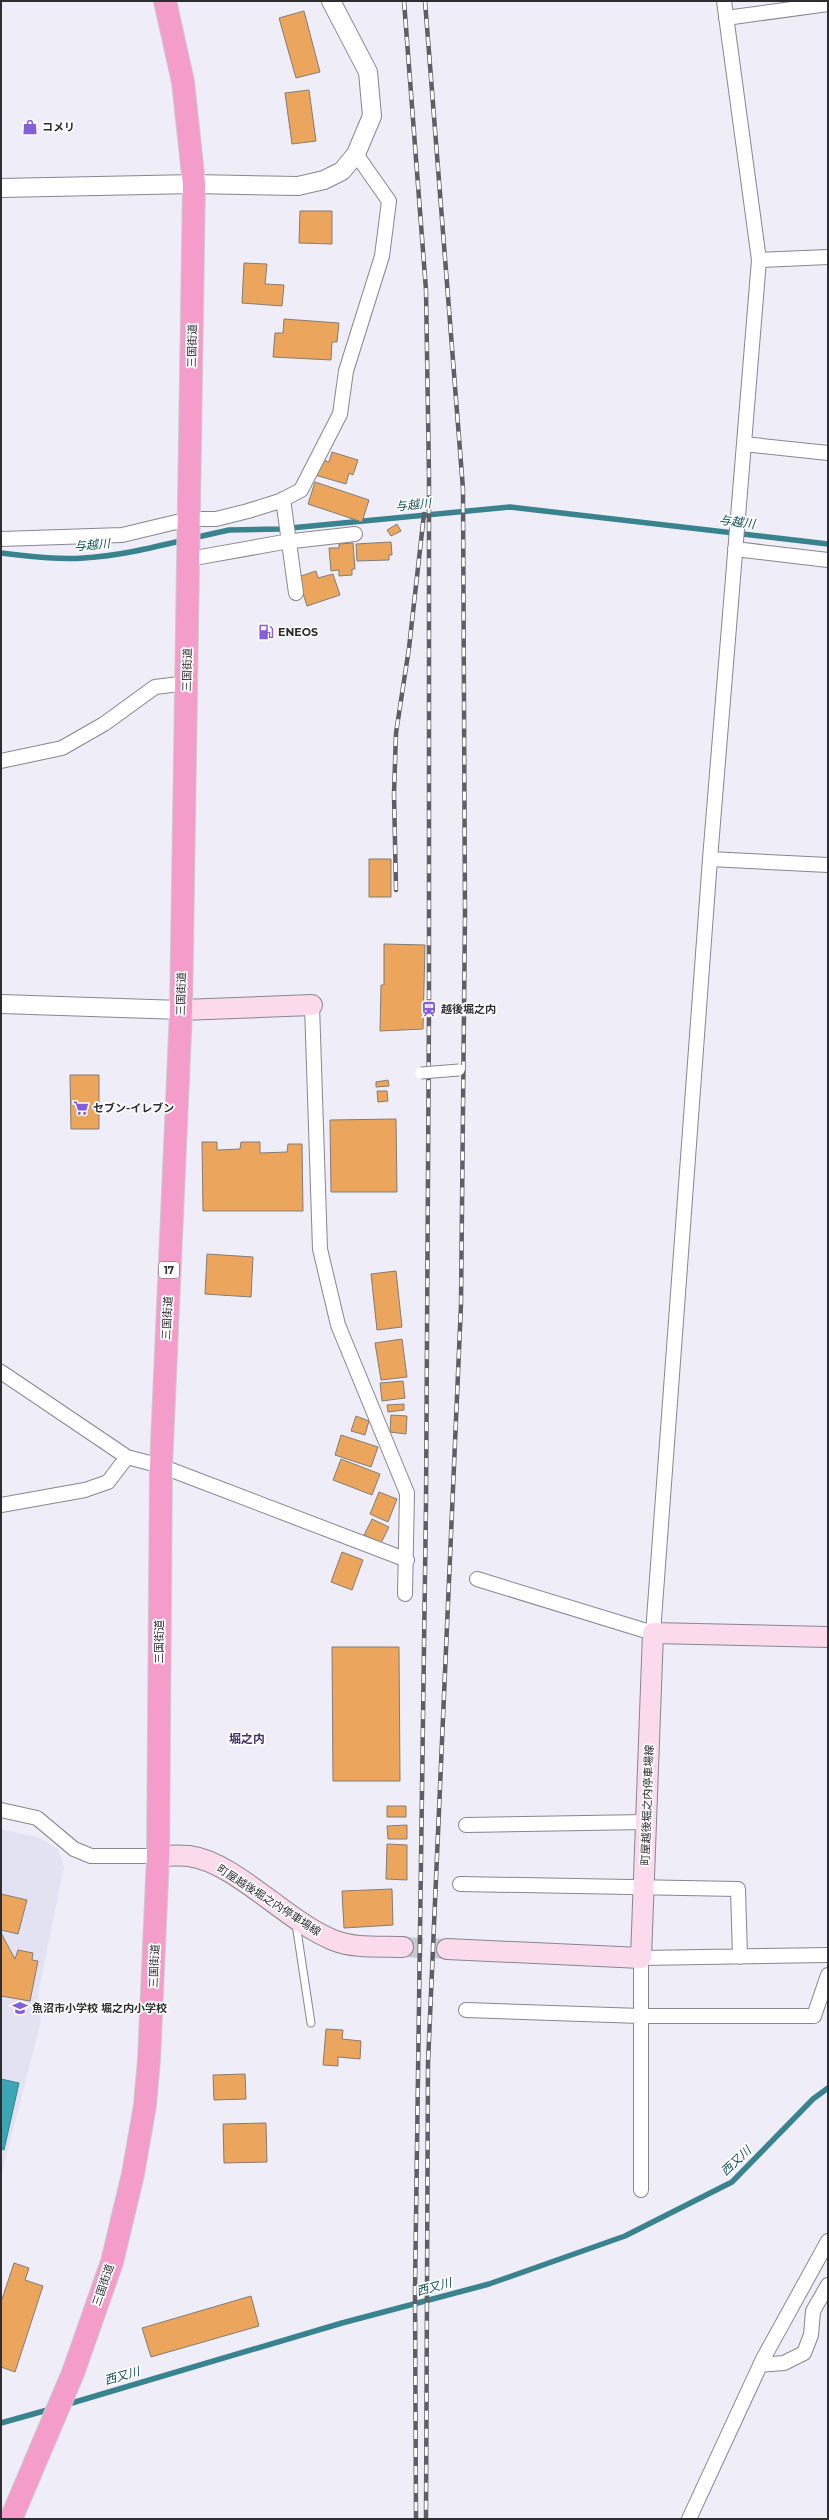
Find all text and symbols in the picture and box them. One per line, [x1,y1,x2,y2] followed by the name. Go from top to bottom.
[21,118,39,136] shop icon: コメリ
[42,120,75,134] place label: コメリ
[185,324,199,368] street label: 三国街道
[394,495,434,514] water label: 与越川
[718,512,758,531] water label: 与越川
[73,535,113,554] water label: 与越川
[257,623,275,641] fuel station icon: ENEOS
[278,625,318,639] place label: ENEOS
[180,648,194,692] street label: 三国街道
[174,972,188,1016] street label: 三国街道
[420,1000,438,1018] station icon: 越後堀之内
[441,1002,496,1016] place label: 越後堀之内
[72,1099,90,1117] supermarket icon: セブン-イレブン
[93,1101,174,1115] place label: セブン-イレブン
[159,1262,179,1278] road number: 17
[159,1296,175,1340] street label: 三国街道
[152,1620,166,1664] street label: 三国街道
[229,1731,265,1746] district label: 堀之内
[638,1744,656,1866] street label: 町屋越後堀之内停車場線
[214,1861,324,1939] street label: 町屋越後堀之内停車場線
[146,1944,162,1988] street label: 三国街道
[11,1999,29,2017] school or university icon: 魚沼市小学校 堀之内小学校
[32,2001,167,2015] place label: 魚沼市小学校 堀之内小学校
[717,2142,755,2178] water label: 西又川
[89,2262,117,2308] street label: 三国街道
[415,2274,455,2298] water label: 西又川
[102,2363,143,2388] water label: 西又川

